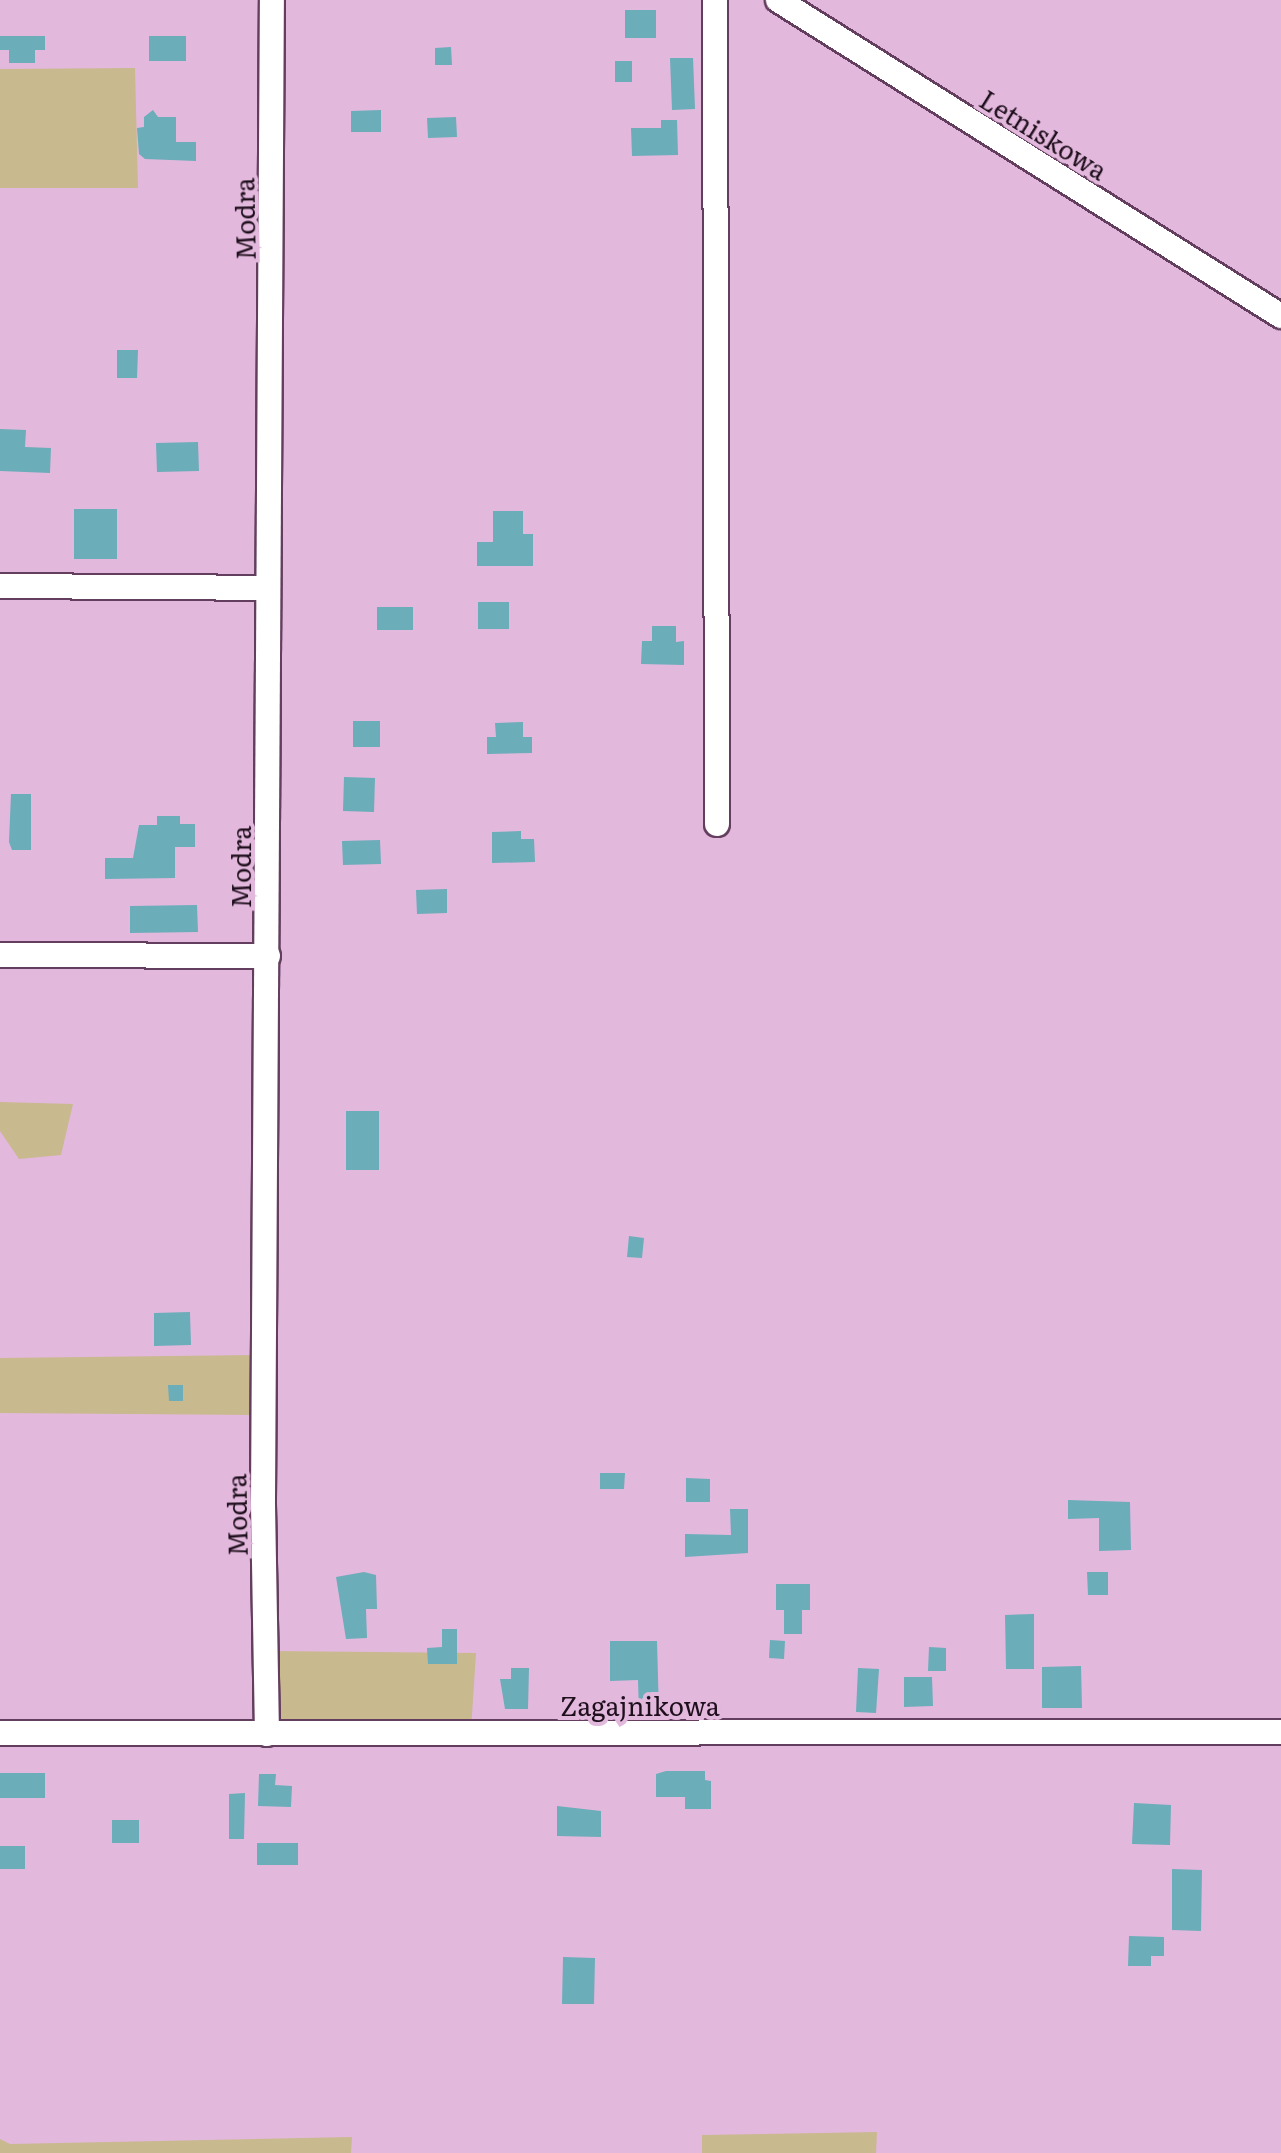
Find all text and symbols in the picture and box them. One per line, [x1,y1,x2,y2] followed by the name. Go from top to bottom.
[975,83,1113,185] street label: Letniskowa
[228,177,260,261] street label: Modra
[224,826,256,908] street label: Modra
[220,1473,252,1557] street label: Modra
[560,1689,720,1721] street label: Zagajnikowa

